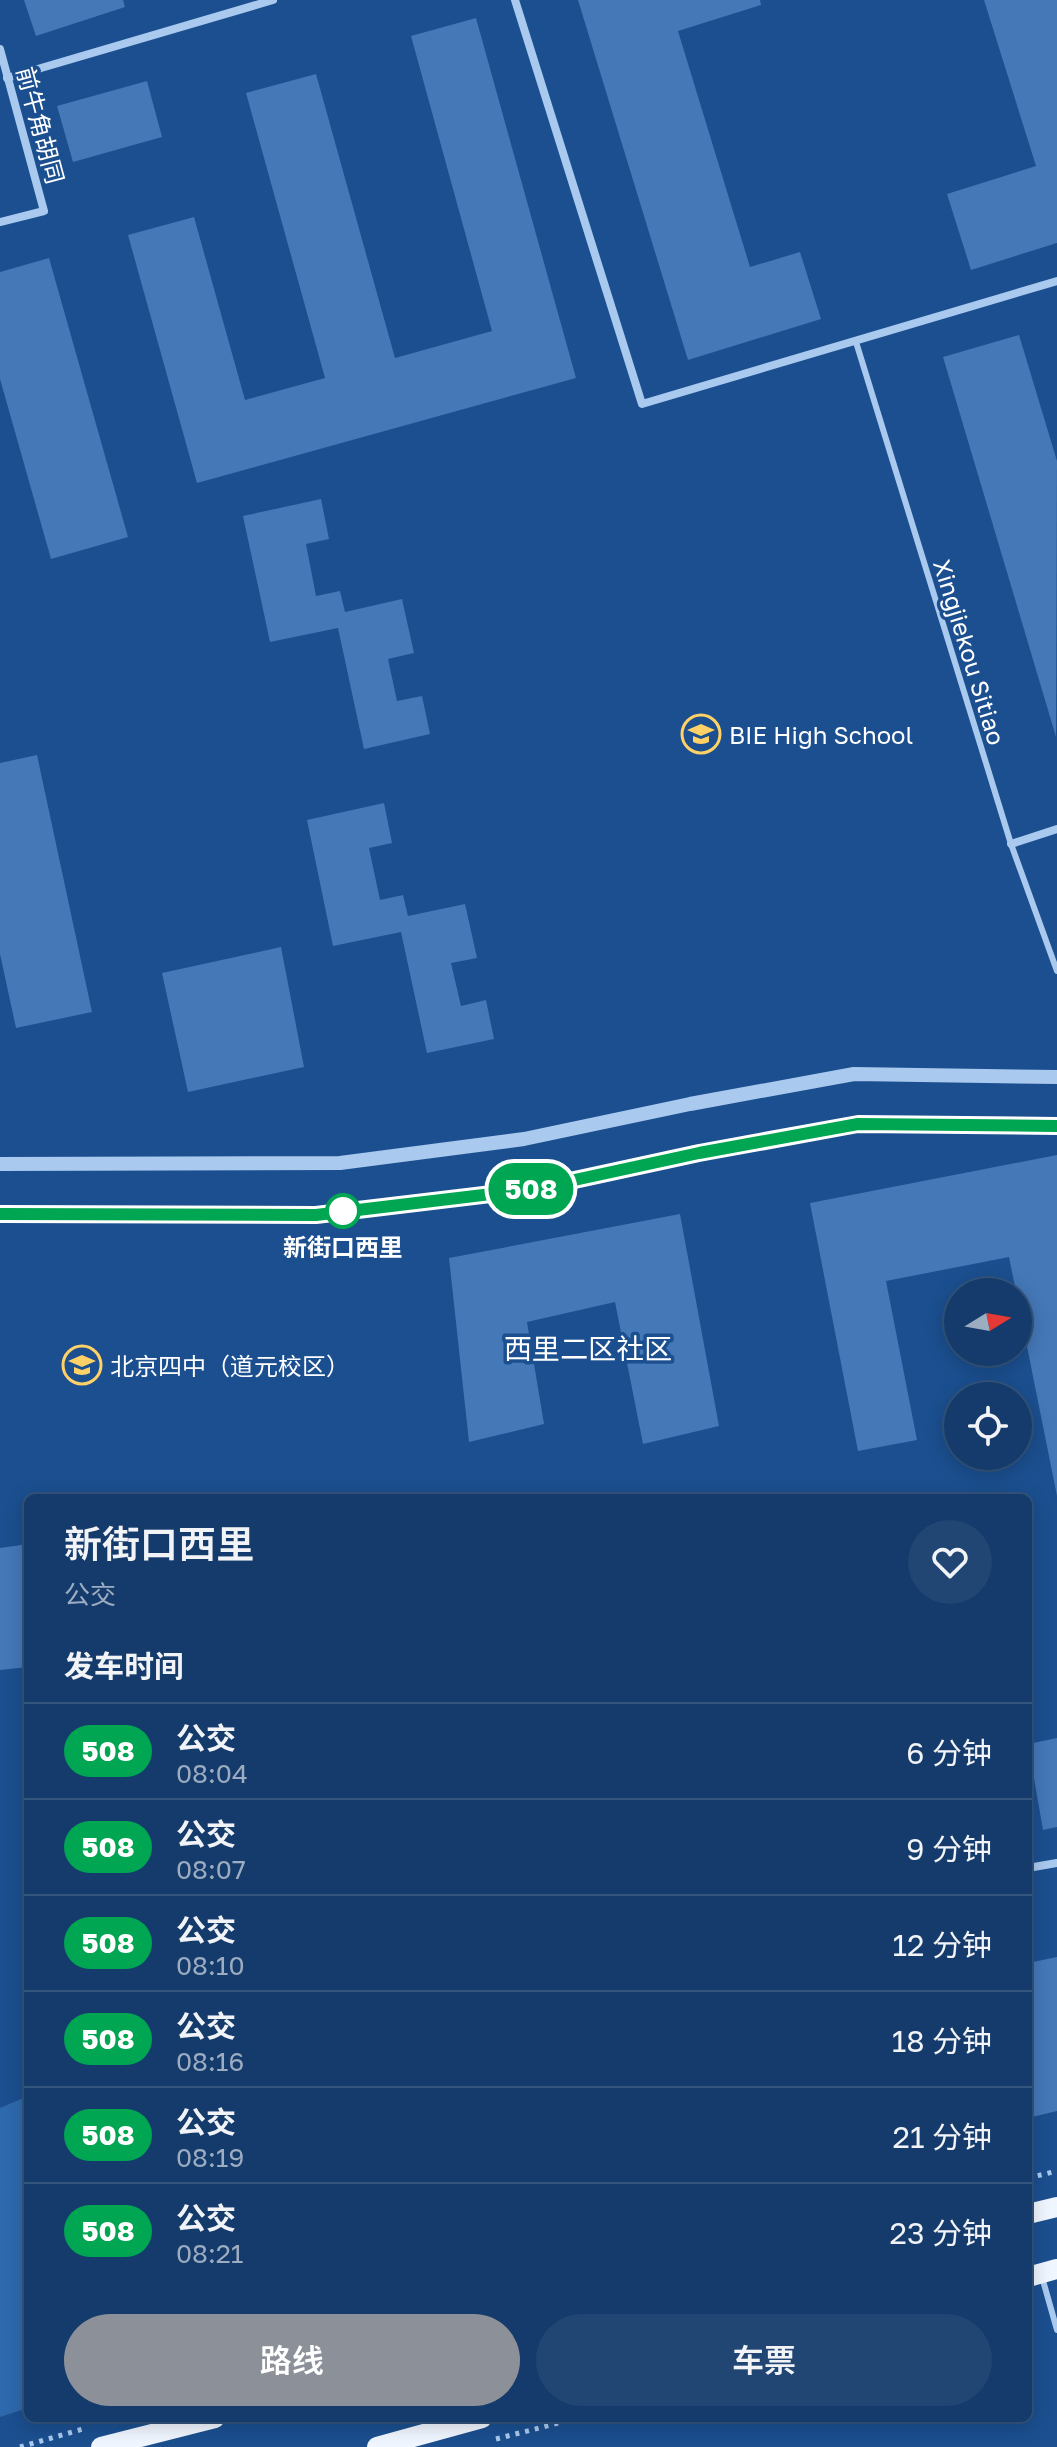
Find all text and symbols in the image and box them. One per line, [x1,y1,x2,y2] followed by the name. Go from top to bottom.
[11,63,71,187] street label: 前牛角胡同
[928,556,1012,748] street label: Xingjiekou Sitiao
[680,713,722,755] school or university icon: BIE High School
[729,720,913,749] place label: BIE High School
[485,1163,577,1215] line badge: 508
[504,1172,558,1205] text: 508
[326,1194,360,1228] marker: 新街口西里
[283,1232,403,1261] place label: 新街口西里
[944,1278,1032,1366] north arrow
[944,1278,1032,1470] map controls
[504,1332,672,1365] district label: 西里二区社区
[61,1344,103,1386] school or university icon: 北京四中（道元校区）
[110,1351,350,1380] place label: 北京四中（道元校区）
[944,1382,1032,1470] button: locate
[908,1520,992,1604] button: heart
[64,1521,254,1566] text: 新街口西里
[64,1579,116,1610] text: 公交
[64,1648,184,1684] text: 发车时间
[176,1720,236,1756] text: 公交
[81,1734,135,1767] text: 508
[906,1735,992,1771] text: 6 分钟
[176,1758,248,1789] text: 08:04
[176,1816,236,1852] text: 公交
[81,1830,135,1863] text: 508
[906,1831,992,1867] text: 9 分钟
[176,1854,246,1885] text: 08:07
[176,1912,236,1948] text: 公交
[81,1926,135,1959] text: 508
[893,1927,992,1963] text: 12 分钟
[176,1950,245,1981] text: 08:10
[176,2008,236,2044] text: 公交
[81,2022,135,2055] text: 508
[892,2023,992,2059] text: 18 分钟
[176,2046,244,2077] text: 08:16
[176,2104,236,2140] text: 公交
[81,2118,135,2151] text: 508
[893,2119,992,2155] text: 21 分钟
[176,2142,244,2173] text: 08:19
[176,2200,236,2236] text: 公交
[81,2214,135,2247] text: 508
[890,2215,992,2251] text: 23 分钟
[176,2238,243,2269] text: 08:21
[64,2314,520,2406] button: 路线
[536,2314,992,2406] button: 车票

